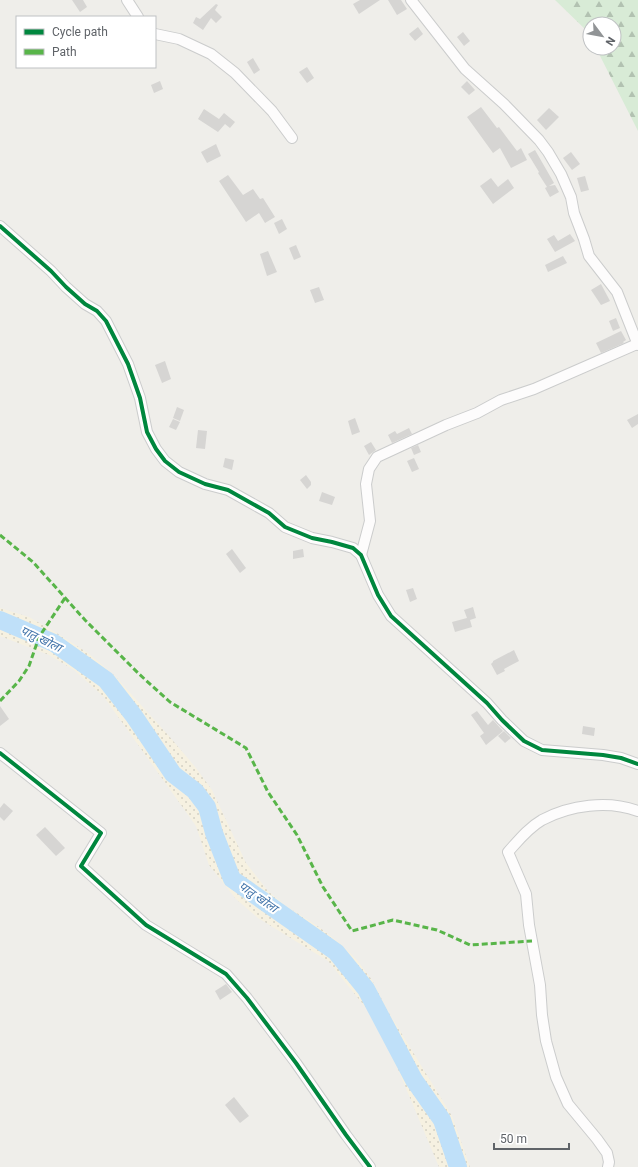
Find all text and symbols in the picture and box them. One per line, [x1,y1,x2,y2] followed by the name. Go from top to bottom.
[16,16,156,68] legend
[582,16,622,56] north arrow
[52,25,108,39] text: Cycle path
[602,34,618,48] text: N
[52,45,77,59] text: Path
[18,623,66,657] water label: पातु खोला
[235,879,282,918] water label: पातु खोला
[494,1125,569,1151] scale bar
[500,1132,527,1146] text: 50 m

